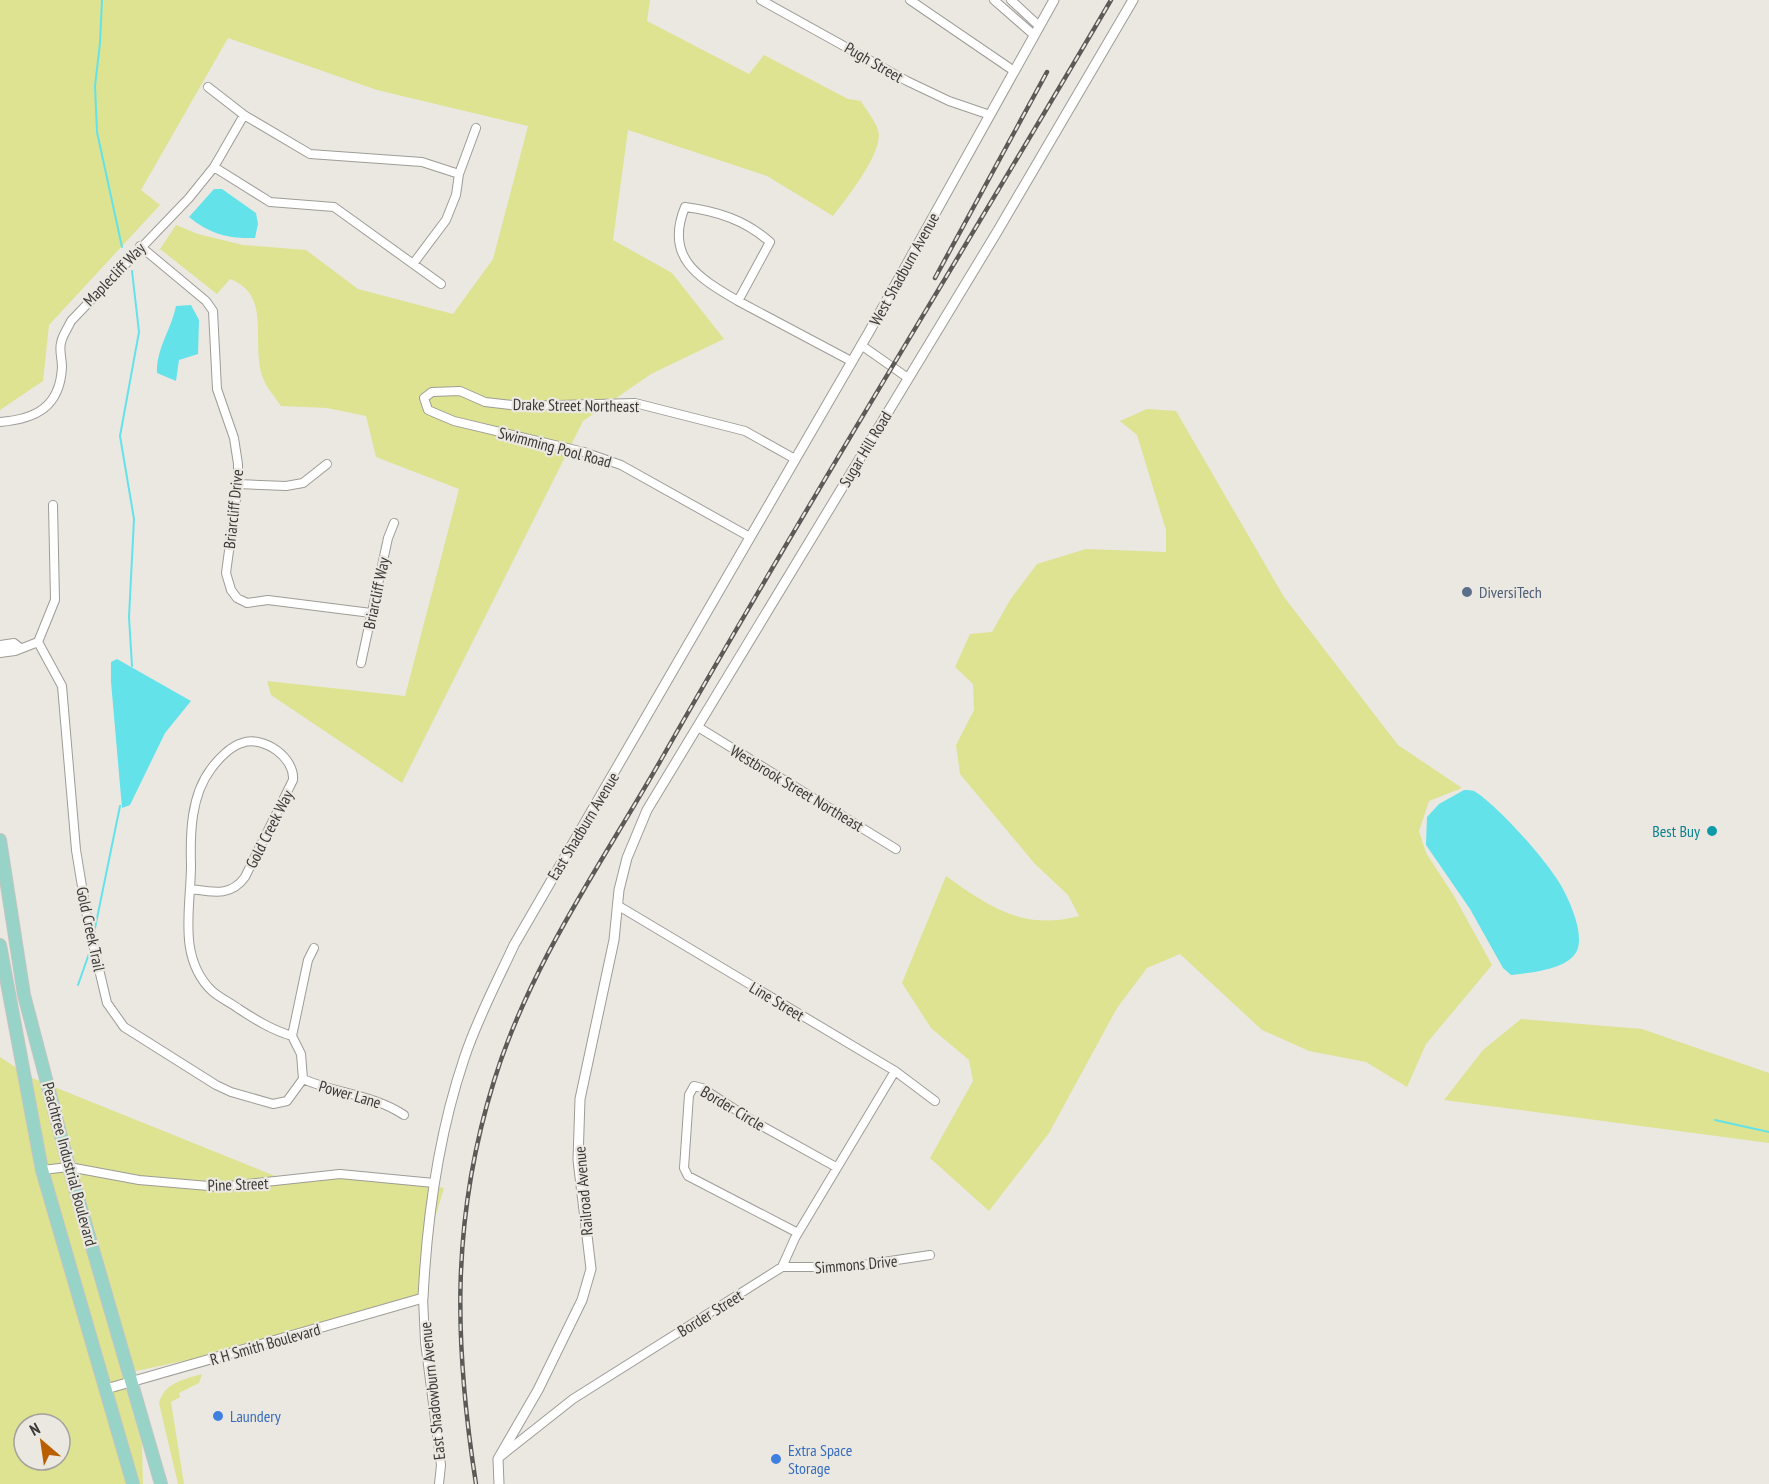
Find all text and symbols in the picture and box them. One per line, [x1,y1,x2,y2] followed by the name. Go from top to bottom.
[841,37,907,87] street label: Pugh Street
[865,209,943,329] street label: West Shadburn Avenue
[79,238,149,310] street label: Maplecliff Way
[513,394,640,416] street label: Drake Street Northeast
[835,407,896,491] street label: Sugar Hill Road
[496,422,614,472] street label: Swimming Pool Road
[219,468,247,550] street label: Briarcliff Drive
[359,555,393,631] street label: Briarcliff Way
[1479,582,1542,602] place label: DiversiTech
[1460,585,1474,599] marker: DiversiTech
[727,740,868,836] street label: Westbrook Street Northeast
[543,768,623,884] street label: East Shadburn Avenue
[241,787,297,871] street label: Gold Creek Way
[1652,821,1700,841] place label: Best Buy
[1705,824,1719,838] marker: Best Buy
[72,885,110,973] street label: Gold Creek Trail
[746,977,808,1025] street label: Line Street
[317,1076,383,1112] street label: Power Lane
[38,1080,102,1248] street label: Peachtree Industrial Boulevard
[697,1081,769,1135] street label: Border Circle
[569,1146,597,1236] street label: Railroad Avenue
[207,1173,269,1195] street label: Pine Street
[814,1250,898,1278] street label: Simmons Drive
[674,1285,747,1341] street label: Border Street
[207,1319,323,1369] street label: R H Smith Boulevard
[415,1321,449,1461] street label: East Shadowburn Avenue
[230,1406,281,1426] place label: Laundery
[211,1409,225,1423] marker: Laundery
[12,1412,72,1472] north arrow
[26,1418,43,1440] text: N
[788,1440,852,1478] place label: Extra Space Storage
[769,1452,783,1466] marker: Extra Space Storage

